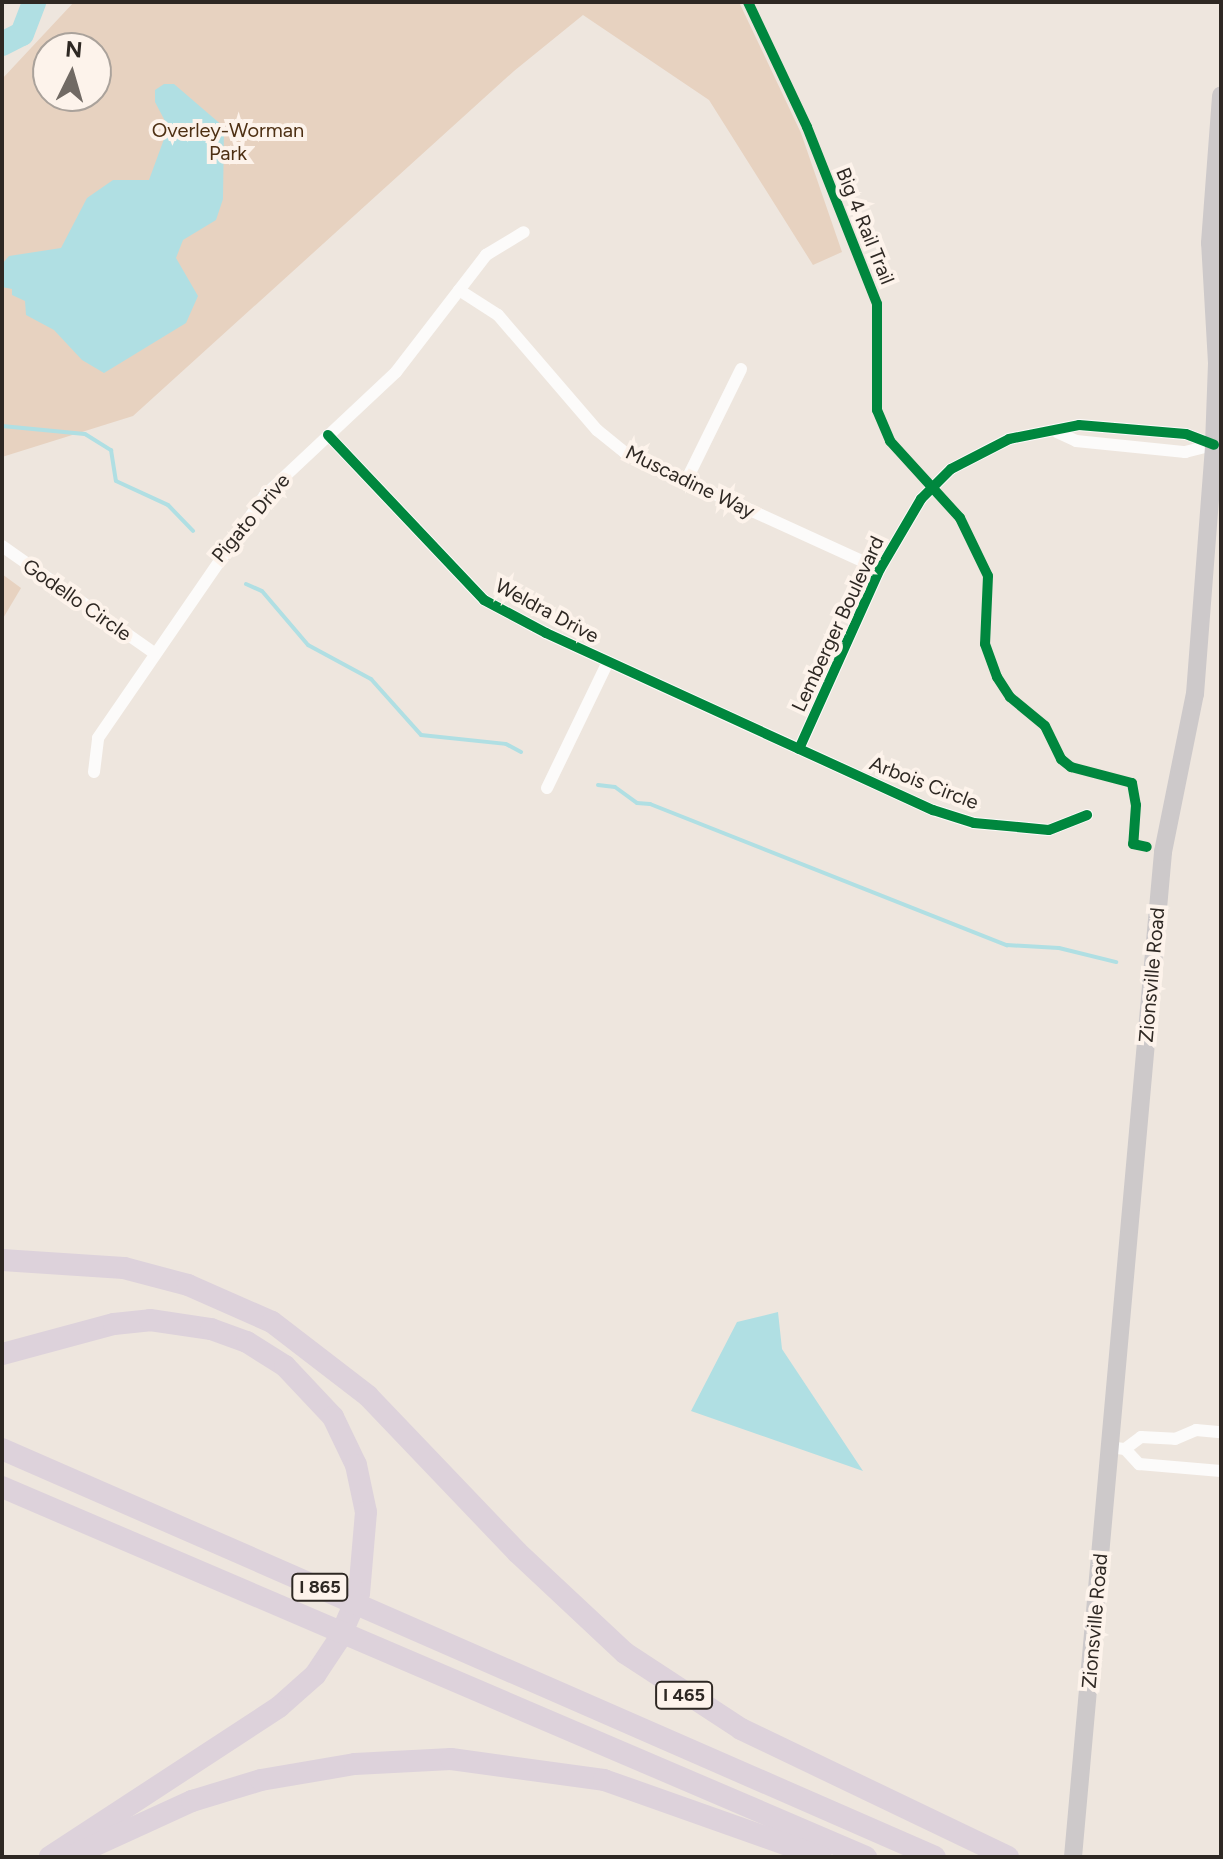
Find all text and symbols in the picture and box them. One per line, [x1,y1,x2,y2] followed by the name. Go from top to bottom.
[32,32,112,112] north arrow
[64,35,84,64] text: N
[152,118,304,165] park label: Overley-Worman Park
[831,164,899,288] street label: Big 4 Rail Trail
[621,440,759,524] street label: Muscadine Way
[207,469,295,567] street label: Pigato Drive
[787,532,889,716] street label: Lemberger Boulevard
[18,554,136,646] street label: Godello Circle
[491,574,603,648] street label: Weldra Drive
[866,751,982,815] street label: Arbois Circle
[1134,907,1170,1043] street label: Zionsville Road
[1077,1553,1113,1689] street label: Zionsville Road
[290,1573,350,1601] road number: I 865
[654,1681,714,1709] road number: I 465

